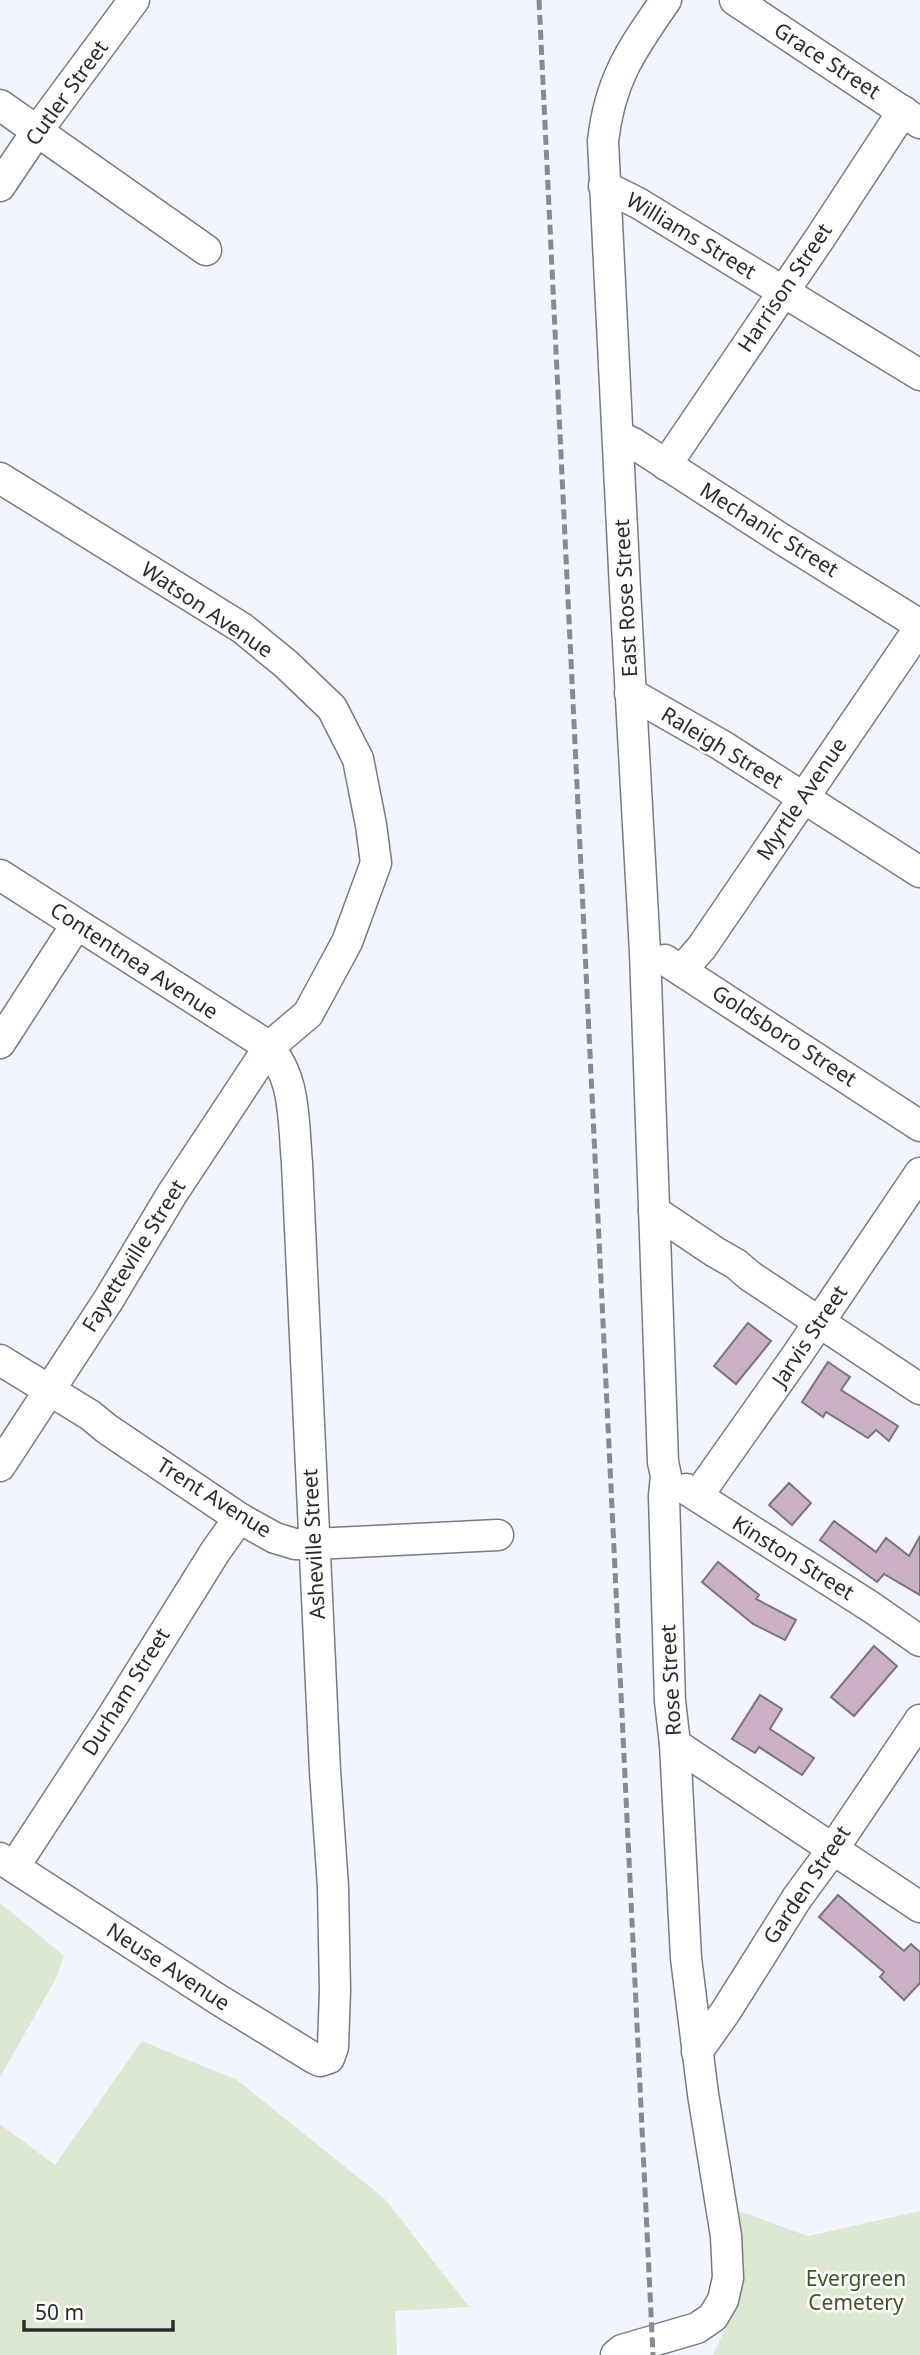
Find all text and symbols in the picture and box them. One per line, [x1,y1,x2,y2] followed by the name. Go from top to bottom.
[769,15,886,105] street label: Grace Street
[18,34,114,151] street label: Cutler Street
[621,185,762,285] street label: Williams Street
[731,217,838,357] street label: Harrison Street
[695,475,844,583] street label: Mechanic Street
[607,518,643,678] street label: East Rose Street
[136,555,279,664] street label: Watson Avenue
[656,700,789,795] street label: Raleigh Street
[750,732,853,865] street label: Myrtle Avenue
[45,895,224,1025] street label: Contentnea Avenue
[707,978,863,1093] street label: Goldsboro Street
[75,1174,192,1337] street label: Fayetteville Street
[764,1279,854,1393] street label: Jarvis Street
[152,1451,277,1544] street label: Trent Avenue
[295,1468,331,1620] street label: Asheville Street
[727,1508,860,1606] street label: Kinston Street
[75,1622,176,1761] street label: Durham Street
[653,1623,687,1737] street label: Rose Street
[756,1819,856,1949] street label: Garden Street
[101,1916,236,2017] street label: Neuse Avenue
[806,2264,906,2316] park label: Evergreen Cemetery
[24,2288,173,2332] scale bar
[35,2298,84,2326] text: 50 m

